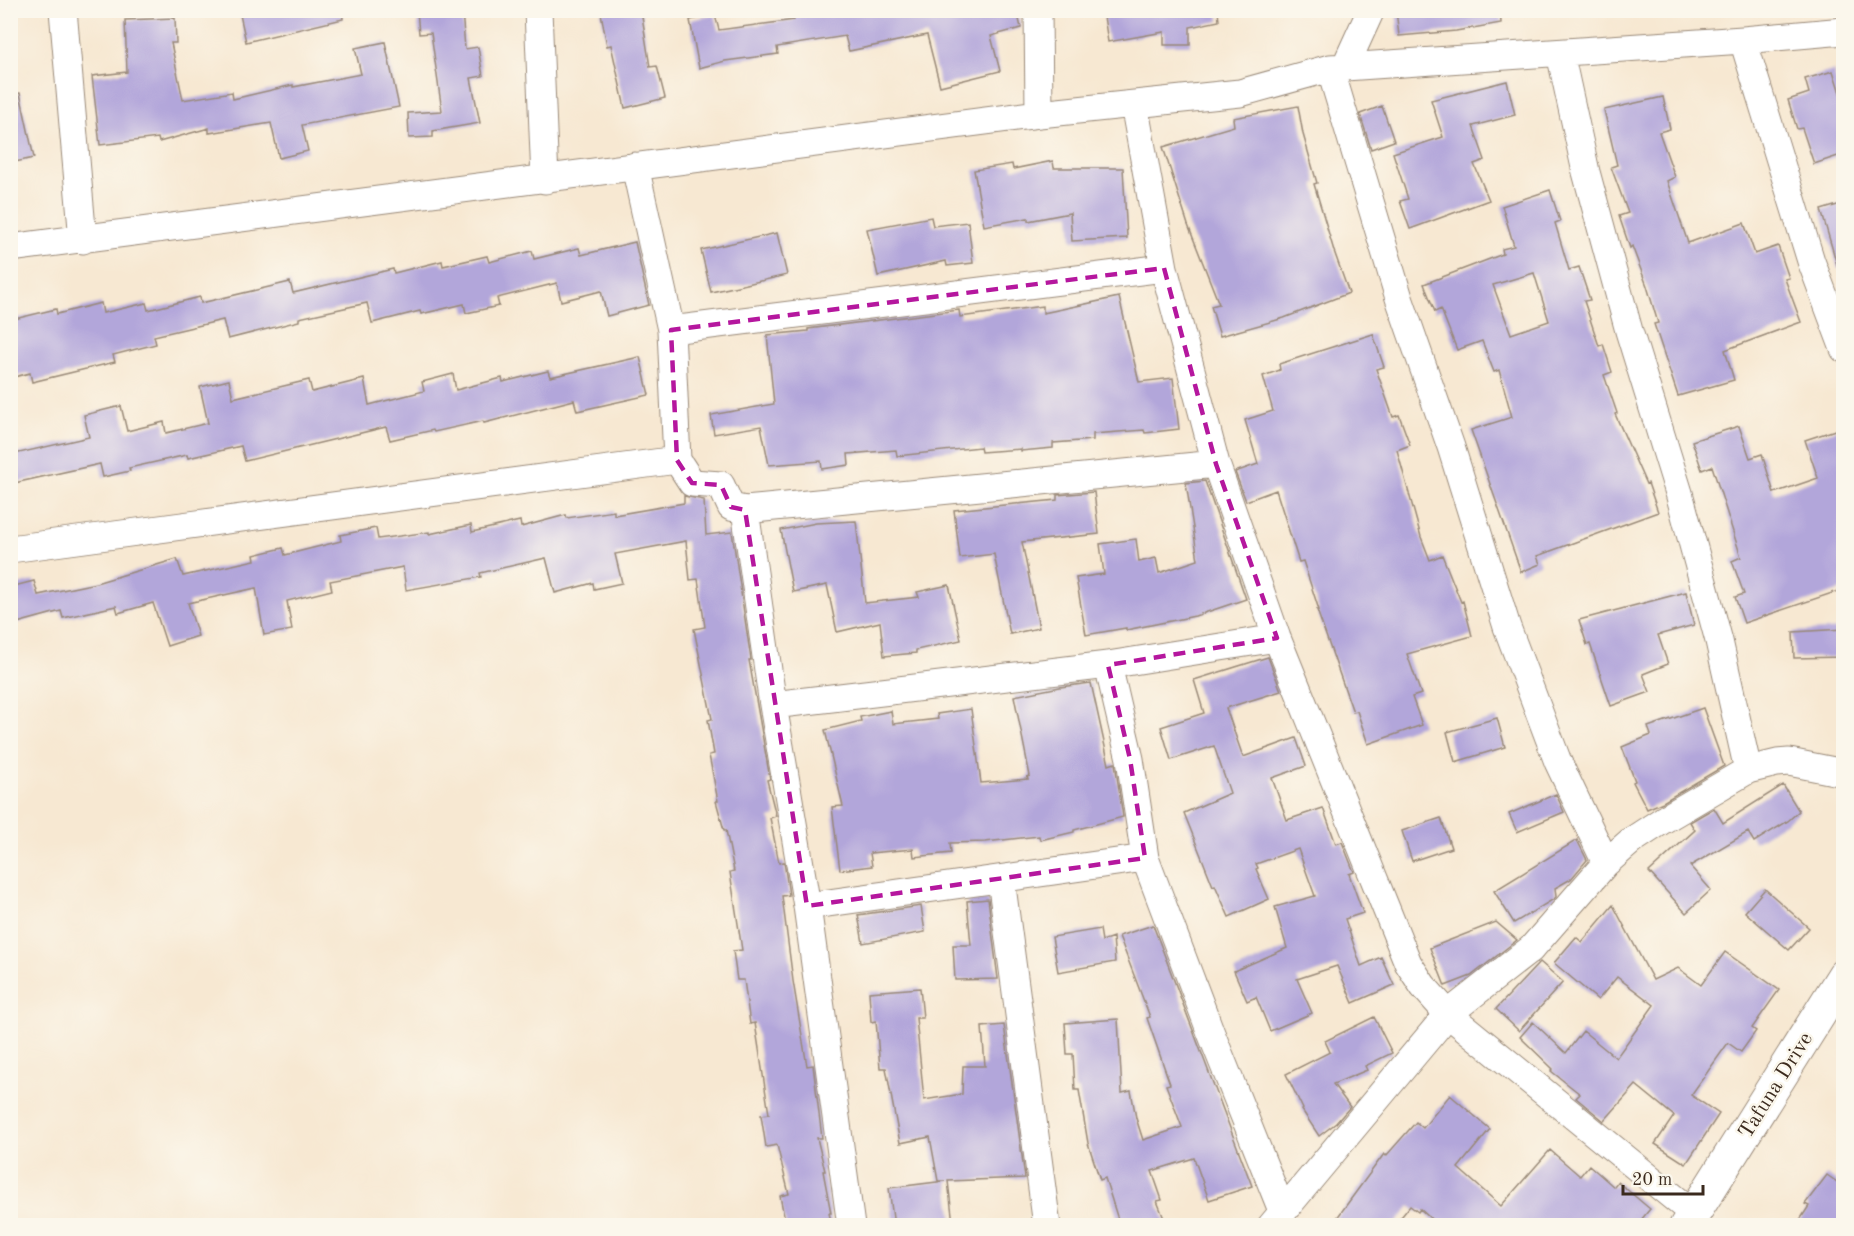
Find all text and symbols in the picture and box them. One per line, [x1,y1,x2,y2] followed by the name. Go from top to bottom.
[1735,1029,1817,1142] street label: Tafuna Drive
[1623,1158,1702,1196] scale bar
[1632,1171,1672,1189] text: 20 m

